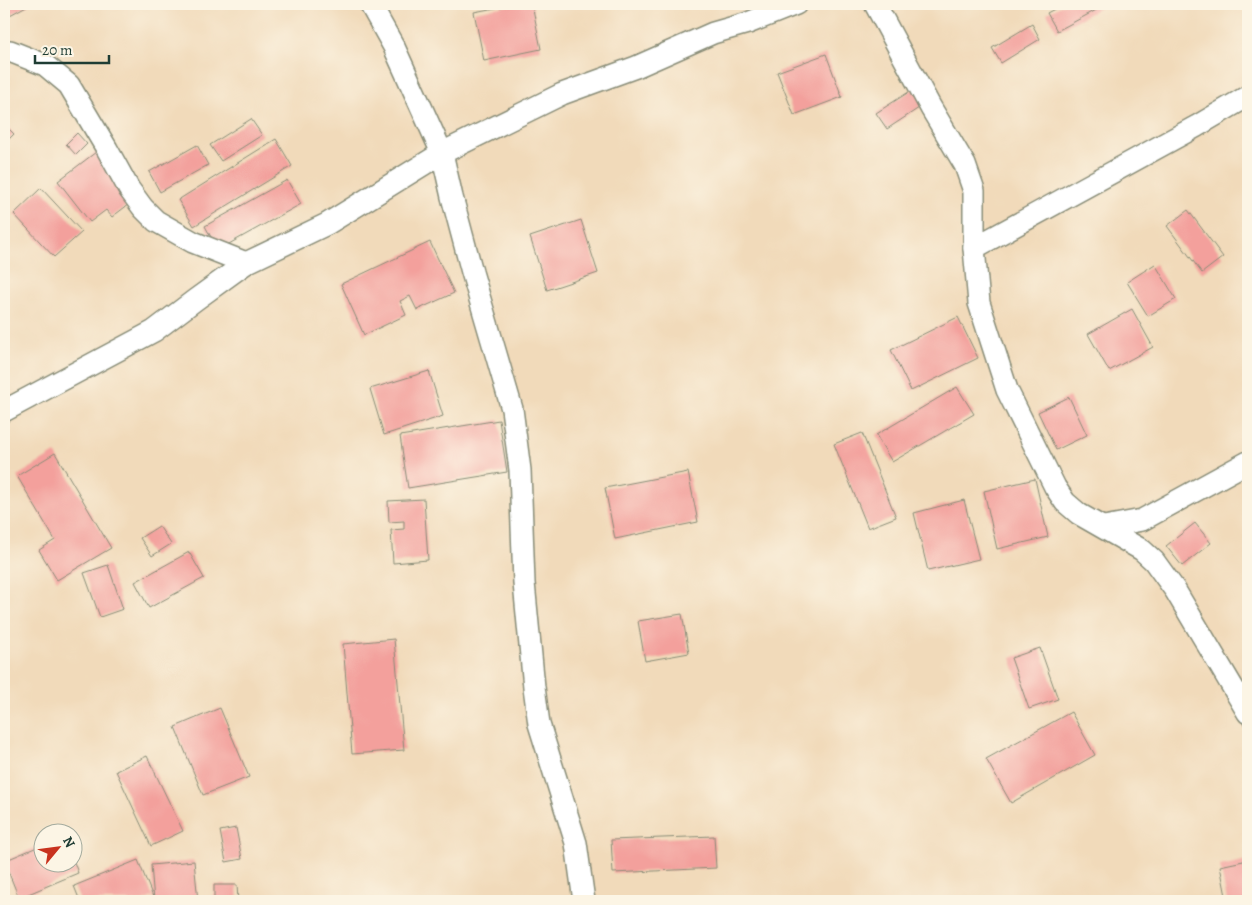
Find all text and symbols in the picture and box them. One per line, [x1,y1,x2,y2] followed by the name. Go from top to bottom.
[35,32,109,64] scale bar
[42,40,73,60] text: 20 m
[32,822,82,872] north arrow
[58,833,80,851] text: N

